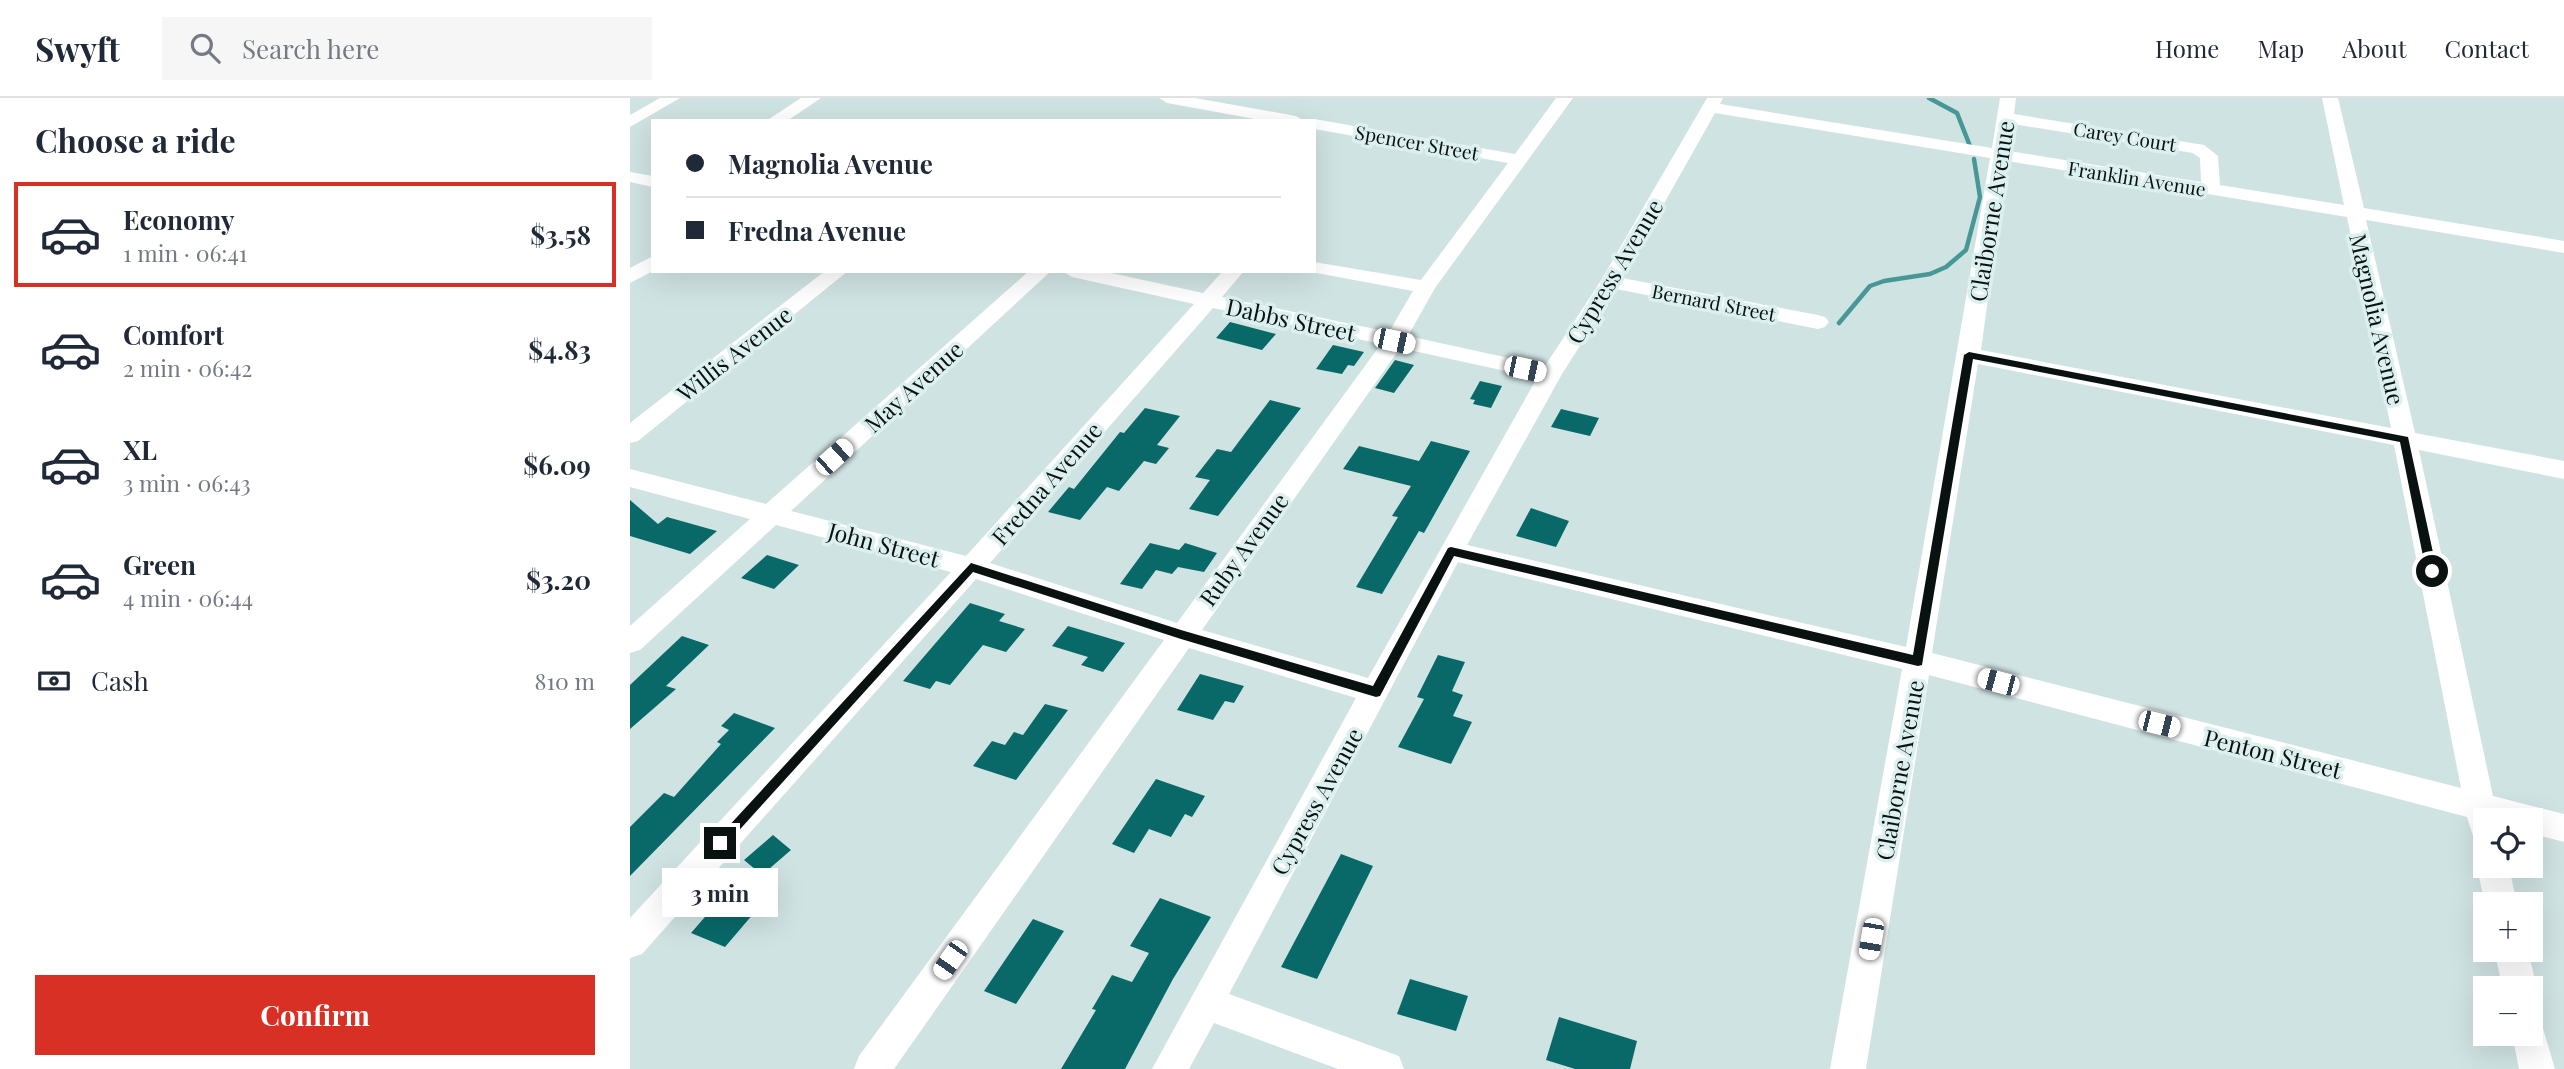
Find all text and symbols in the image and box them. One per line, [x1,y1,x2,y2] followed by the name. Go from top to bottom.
[162,17,652,80] search box
[35,26,120,70] text: Swyft
[186,29,224,67] icon: search
[242,31,379,66] text: Search here
[2155,32,2219,64] text: Home
[2257,32,2304,64] text: Map
[2342,32,2406,64] text: About
[2444,32,2529,64] text: Contact
[2072,115,2178,157] street label: Carey Court
[35,118,236,161] text: Choose a ride
[1353,118,1481,166] street label: Spencer Street
[1961,118,2021,304] street label: Claiborne Avenue
[728,146,933,181] text: Magnolia Avenue
[2066,154,2208,202] street label: Franklin Avenue
[1559,193,1669,349] street label: Cypress Avenue
[123,202,234,237] text: Economy
[39,203,102,266] icon: car
[728,213,906,248] text: Fredna Avenue
[530,217,591,252] text: $3.58
[2343,230,2413,408] street label: Magnolia Avenue
[123,237,247,268] text: 1 min · 06:41
[1650,277,1778,327] street label: Bernard Street
[1223,290,1359,348] street label: Dabbs Street
[669,298,798,408] street label: Willis Avenue
[123,317,224,352] text: Comfort
[39,318,102,381] icon: car
[1372,326,1417,356] car
[528,332,591,367] text: $4.83
[857,333,969,439] street label: May Avenue
[123,352,252,383] text: 2 min · 06:42
[1503,354,1548,384] car
[984,415,1108,551] street label: Fredna Avenue
[123,432,157,467] text: XL
[39,433,102,496] icon: car
[812,435,857,479] car
[523,447,591,482] text: $6.09
[123,467,251,498] text: 3 min · 06:43
[1191,486,1295,612] street label: Ruby Avenue
[824,514,944,574] street label: John Street
[123,547,196,582] text: Green
[39,548,102,611] icon: car
[2416,555,2448,587] route start
[526,562,591,597] text: $3.20
[123,582,253,613] text: 4 min · 06:44
[35,662,73,700] icon: cash
[91,663,149,698] text: Cash
[535,665,595,696] text: 810 m
[1975,666,2022,698] car
[1868,677,1930,863] street label: Claiborne Avenue
[2137,709,2182,739] car
[2201,721,2346,785] street label: Penton Street
[1263,722,1369,880] street label: Cypress Avenue
[2473,808,2543,1046] map controls
[2473,808,2543,878] button: locate
[704,827,736,859] route end
[662,868,778,916] callout: 3 min
[691,877,749,908] text: 3 min
[2473,892,2543,962] button: +
[1858,916,1885,962] car
[930,937,971,983] car
[35,975,595,1055] button: Confirm
[2473,976,2543,1046] button: −

